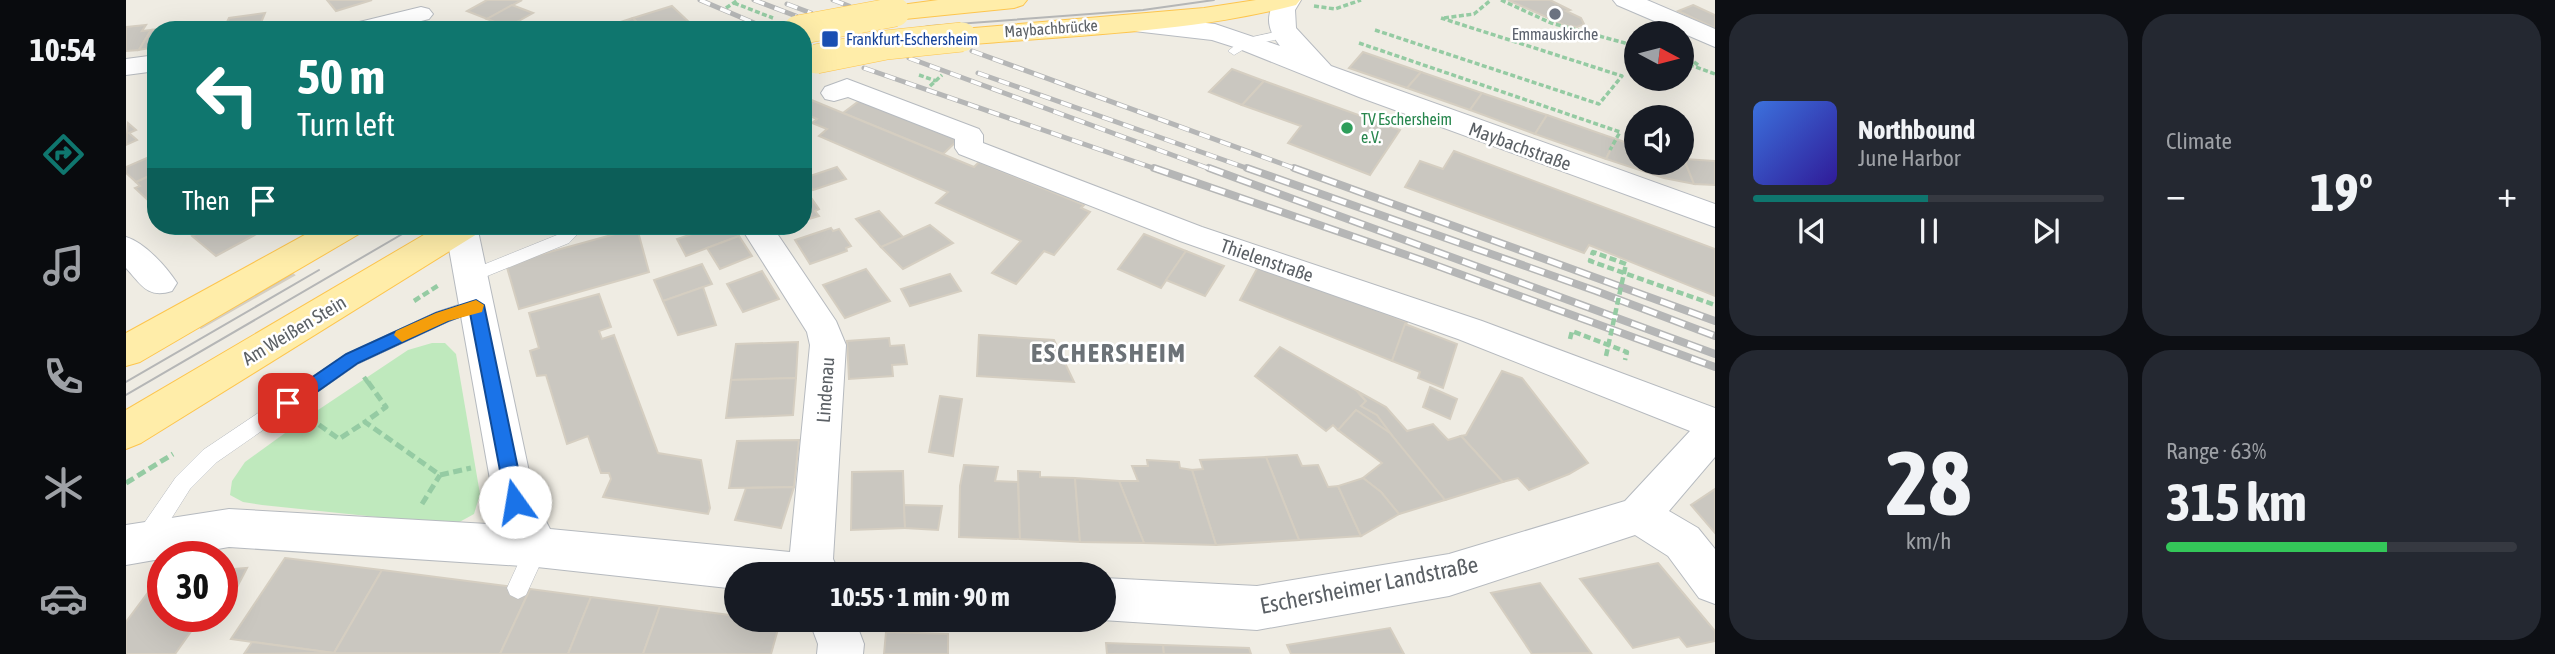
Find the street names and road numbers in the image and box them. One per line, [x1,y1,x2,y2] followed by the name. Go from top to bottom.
[1004,16,1098,41] street label: Maybachbrücke
[1466,117,1574,175] street label: Maybachstraße
[1218,234,1316,286] street label: Thielenstraße
[238,291,350,369] street label: Am Weißen Stein
[812,356,838,424] street label: Lindenau
[1258,551,1480,619] street label: Eschersheimer Landstraße

